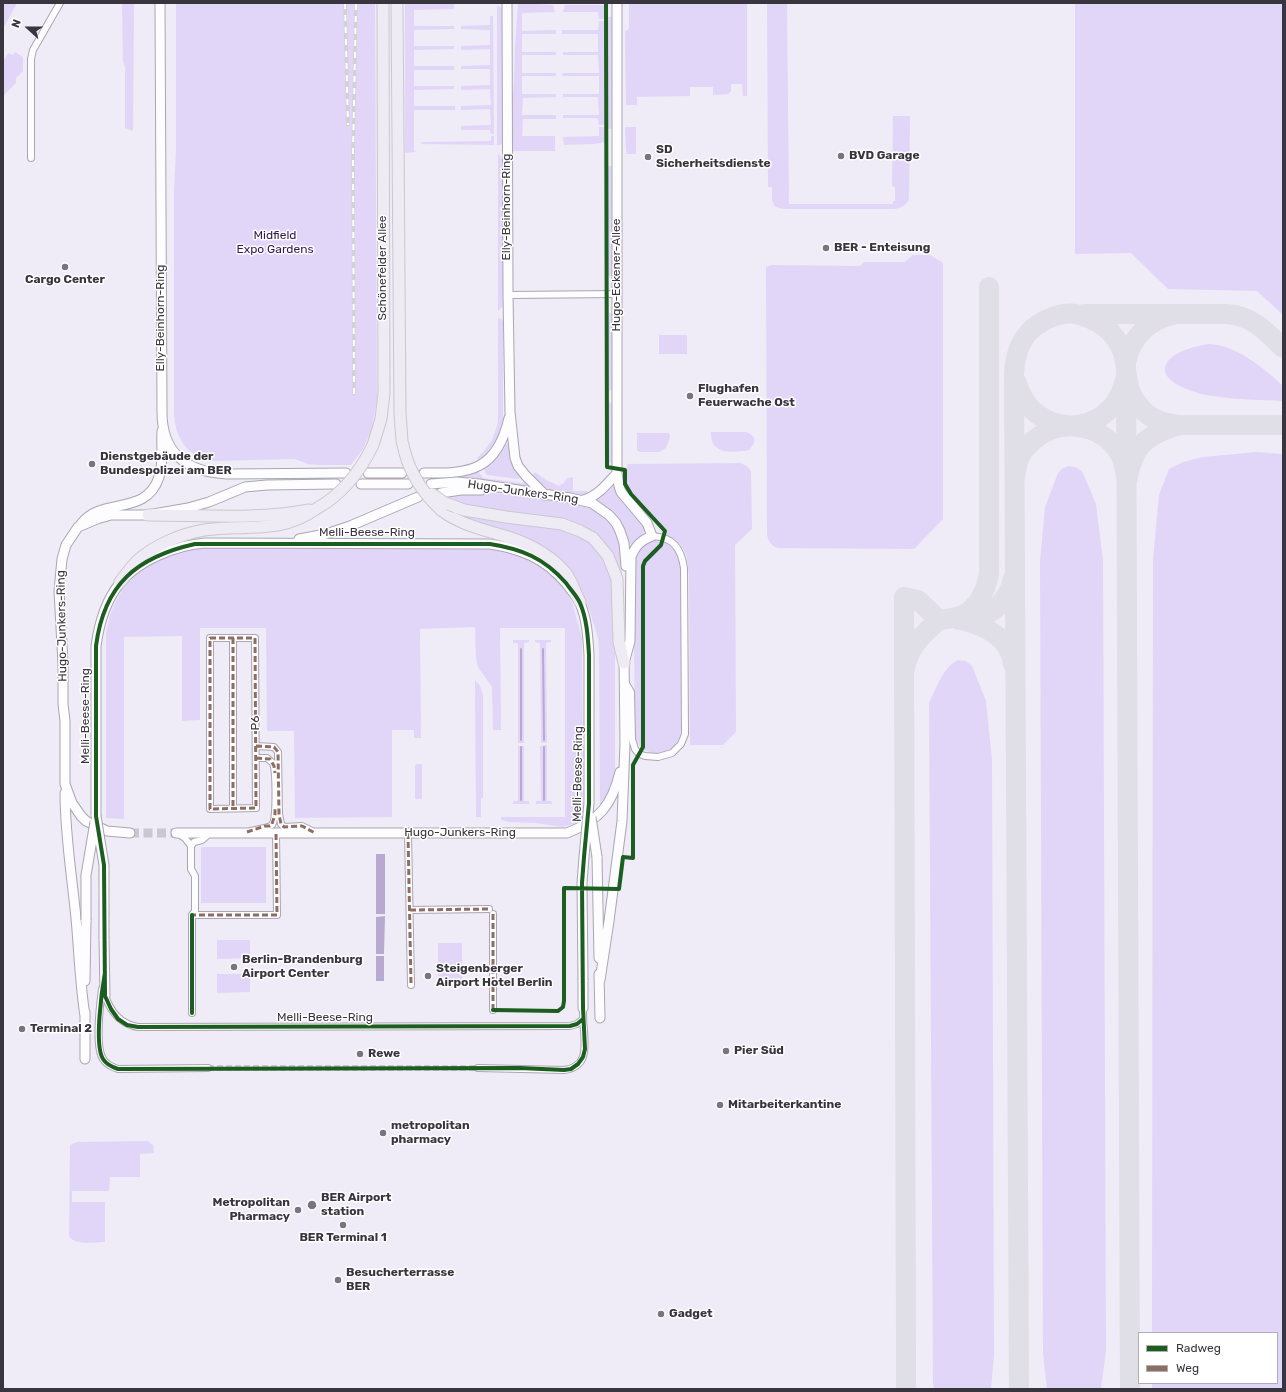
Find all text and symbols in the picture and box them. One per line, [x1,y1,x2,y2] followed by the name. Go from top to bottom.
[8,8,48,48] north arrow
[9,18,24,30] text: N
[656,143,771,171] place label: SD Sicherheitsdienste
[849,149,920,163] place label: BVD Garage
[836,151,846,161] marker: BVD Garage
[643,152,653,162] marker: SD Sicherheitsdienste
[500,153,514,261] street label: Elly-Beinhorn-Ring
[376,215,390,321] street label: Schönefelder Allee
[610,219,624,331] street label: Hugo-Eckener-Allee
[236,229,314,257] park label: Midfield Expo Gardens
[834,241,930,255] place label: BER - Enteisung
[821,243,831,253] marker: BER - Enteisung
[60,262,70,272] marker: Cargo Center
[154,264,168,372] street label: Elly-Beinhorn-Ring
[25,273,105,287] place label: Cargo Center
[698,382,795,410] place label: Flughafen Feuerwache Ost
[685,391,695,401] marker: Flughafen Feuerwache Ost
[100,450,232,478] place label: Dienstgebäude der Bundespolizei am BER
[87,459,97,469] marker: Dienstgebäude der Bundespolizei am BER
[467,477,579,507] street label: Hugo-Junkers-Ring
[319,526,415,540] street label: Melli-Beese-Ring
[54,570,70,682] street label: Hugo-Junkers-Ring
[79,668,93,764] street label: Melli-Beese-Ring
[249,716,263,730] street label: P6
[570,726,586,822] street label: Melli-Beese-Ring
[404,826,516,840] street label: Hugo-Junkers-Ring
[242,953,363,981] place label: Berlin-Brandenburg Airport Center
[229,962,239,972] marker: Berlin-Brandenburg Airport Center
[436,962,553,990] place label: Steigenberger Airport Hotel Berlin
[423,971,433,981] marker: Steigenberger Airport Hotel Berlin
[277,1011,373,1025] street label: Melli-Beese-Ring
[30,1022,92,1036] place label: Terminal 2
[17,1024,27,1034] marker: Terminal 2
[734,1044,784,1058] place label: Pier Süd
[721,1046,731,1056] marker: Pier Süd
[368,1047,400,1061] place label: Rewe
[355,1049,365,1059] marker: Rewe
[728,1098,841,1112] place label: Mitarbeiterkantine
[715,1100,725,1110] marker: Mitarbeiterkantine
[391,1119,470,1147] place label: metropolitan pharmacy
[378,1128,388,1138] marker: metropolitan pharmacy
[321,1191,391,1219] place label: BER Airport station
[212,1196,290,1224] place label: Metropolitan Pharmacy
[306,1199,318,1211] marker: BER Airport station
[293,1205,303,1215] marker: Metropolitan Pharmacy
[338,1220,348,1230] marker: BER Terminal 1
[299,1231,387,1245] place label: BER Terminal 1
[346,1266,454,1294] place label: Besucherterrasse BER
[333,1275,343,1285] marker: Besucherterrasse BER
[669,1307,713,1321] place label: Gadget
[656,1309,666,1319] marker: Gadget
[1138,1332,1278,1384] legend
[1176,1341,1221,1355] text: Radweg
[1176,1361,1199,1375] text: Weg

